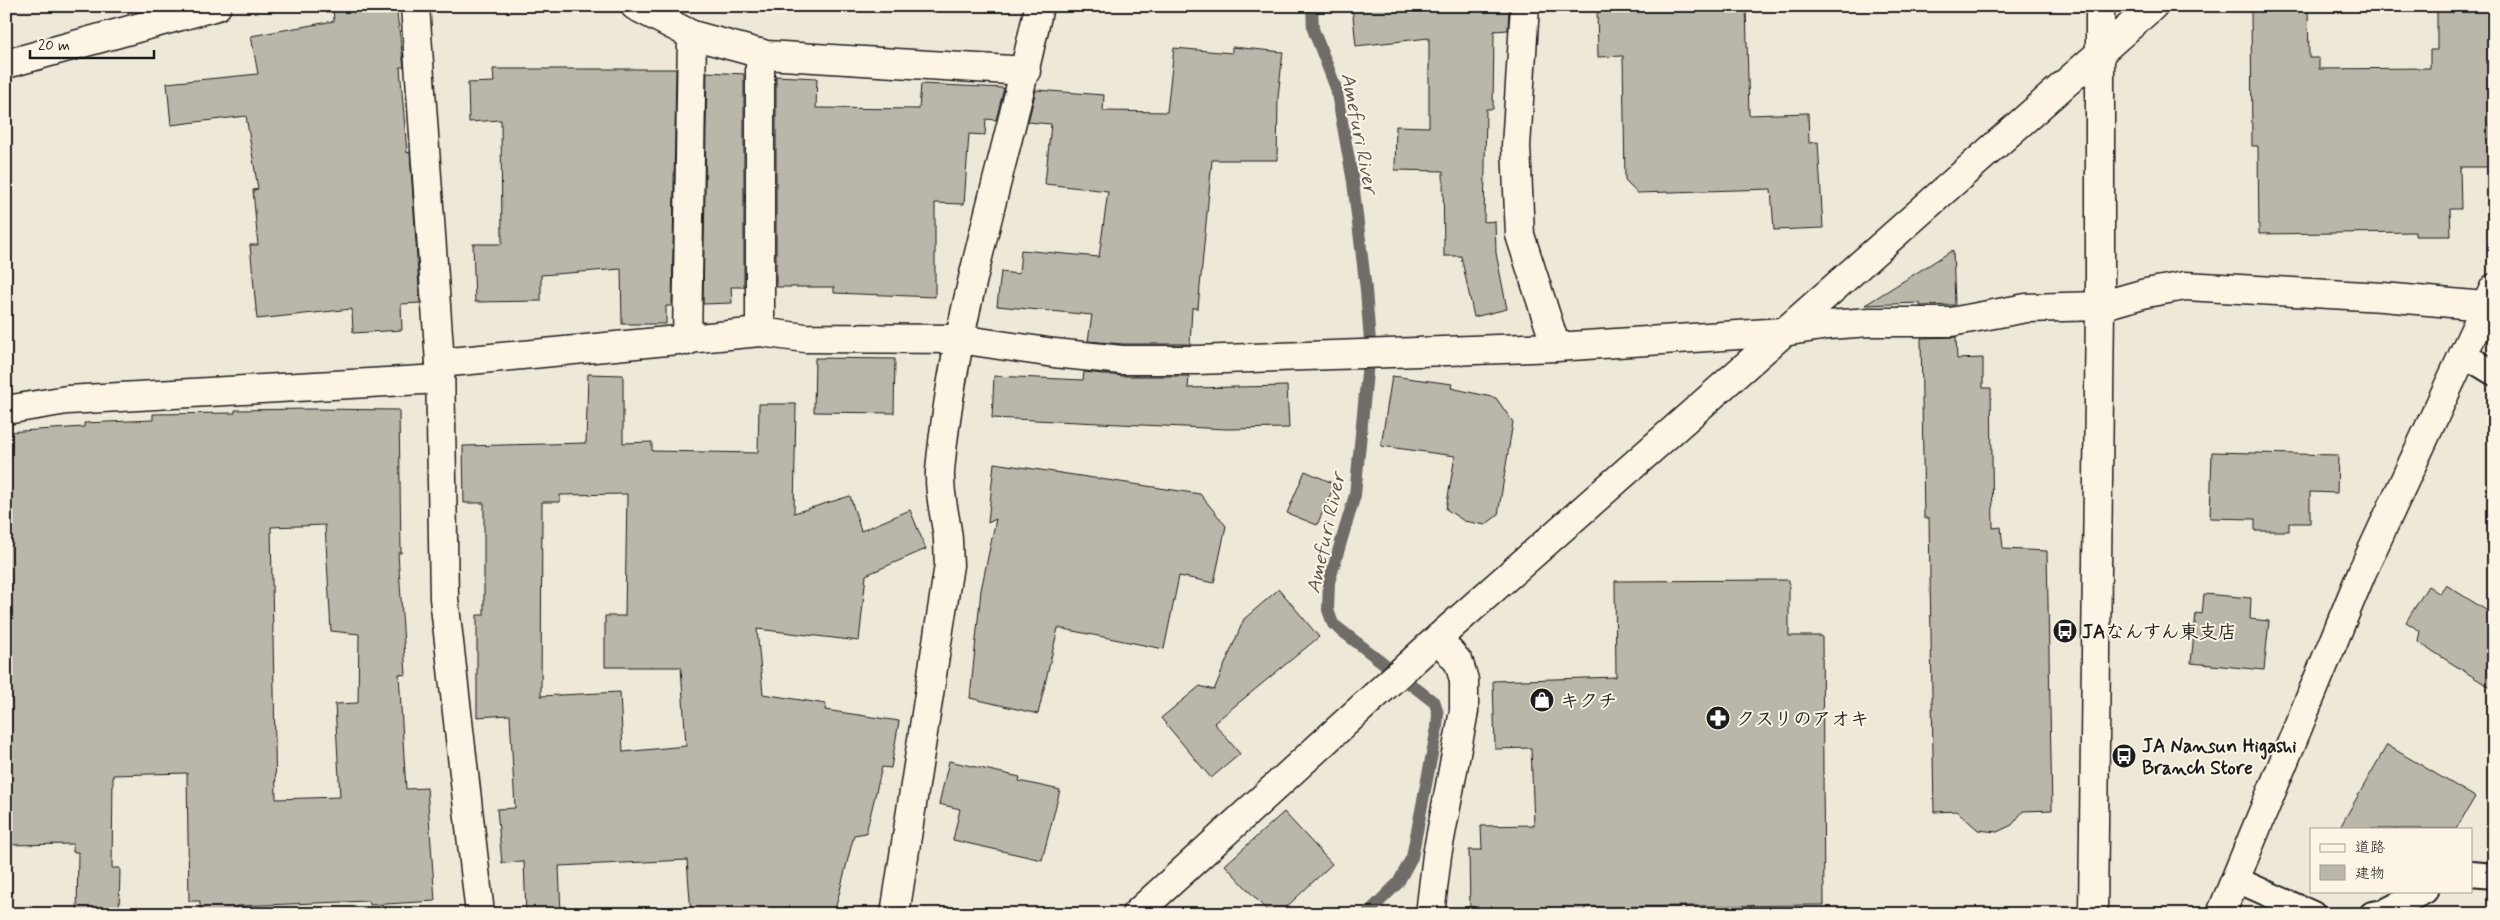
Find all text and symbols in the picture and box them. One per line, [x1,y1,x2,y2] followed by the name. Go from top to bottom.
[30,28,154,60] scale bar
[38,36,70,56] text: 20 m
[1334,71,1384,199] water label: Amefuri River
[1301,468,1353,596] water label: Amefuri River
[2052,618,2078,644] bus stop icon: JAなんすん東支店
[2082,620,2237,645] place label: JAなんすん東支店
[1529,687,1555,713] shop icon: キクチ
[1560,689,1617,714] place label: キクチ
[1705,705,1731,731] pharmacy icon: クスリのアオキ
[1736,707,1869,732] place label: クスリのアオキ
[2142,734,2297,781] place label: JA Nansun Higashi Branch Store
[2111,743,2137,769] bus stop icon: JA Nansun Higashi Branch Store
[2310,828,2472,892] legend
[2355,838,2385,858] text: 道路
[2355,864,2385,884] text: 建物

